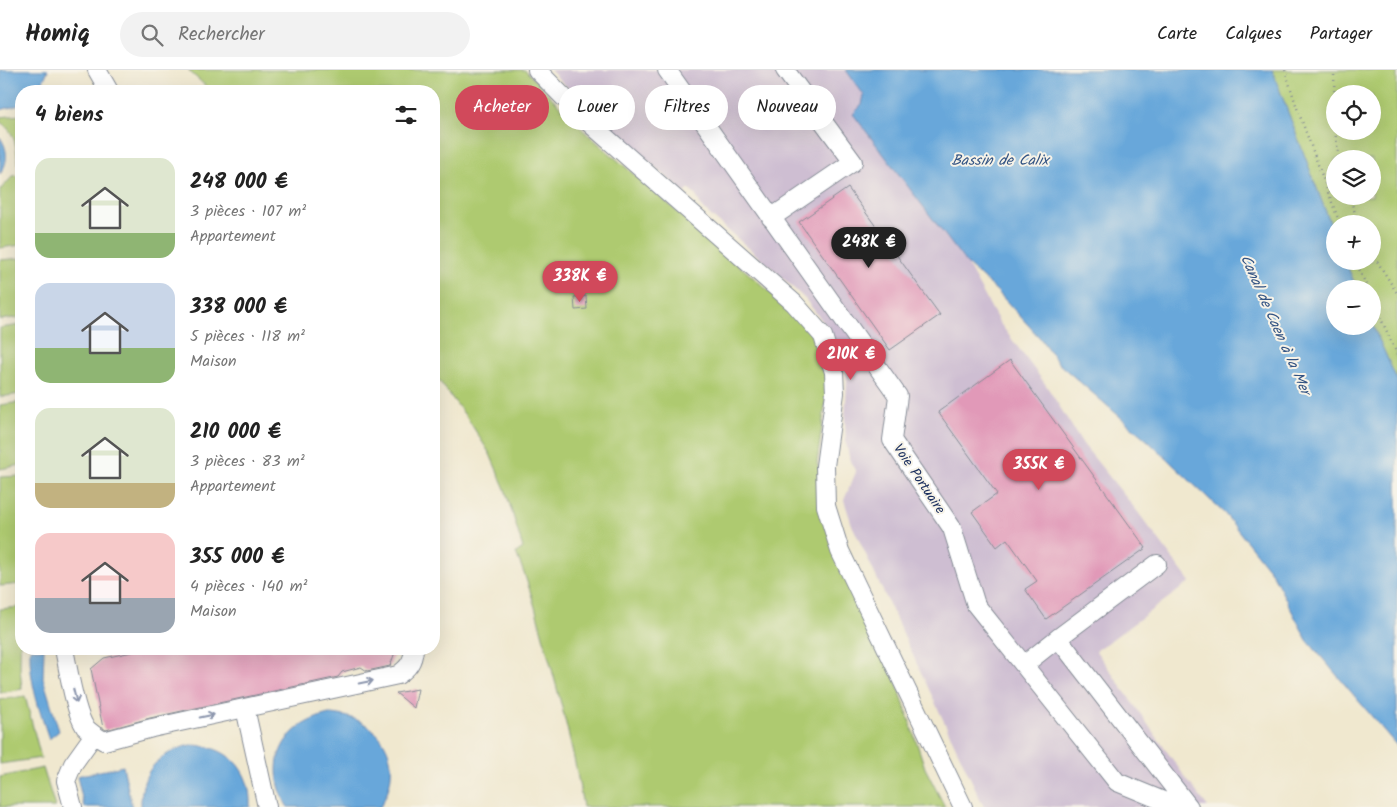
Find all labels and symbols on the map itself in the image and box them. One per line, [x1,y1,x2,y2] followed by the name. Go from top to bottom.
[952,149,1051,173] water label: Bassin de Calix
[828,226,910,269] pin: 248K €
[1233,251,1318,402] water label: Canal de Caen à la Mer
[539,260,621,303] pin: 338K €
[810,338,892,381] pin: 210K €
[887,439,951,519] street label: Voie Portuaire
[998,448,1080,491] pin: 355K €
[357,677,373,687] one-way arrow
[71,688,80,704] one-way arrow
[199,711,215,720] one-way arrow

